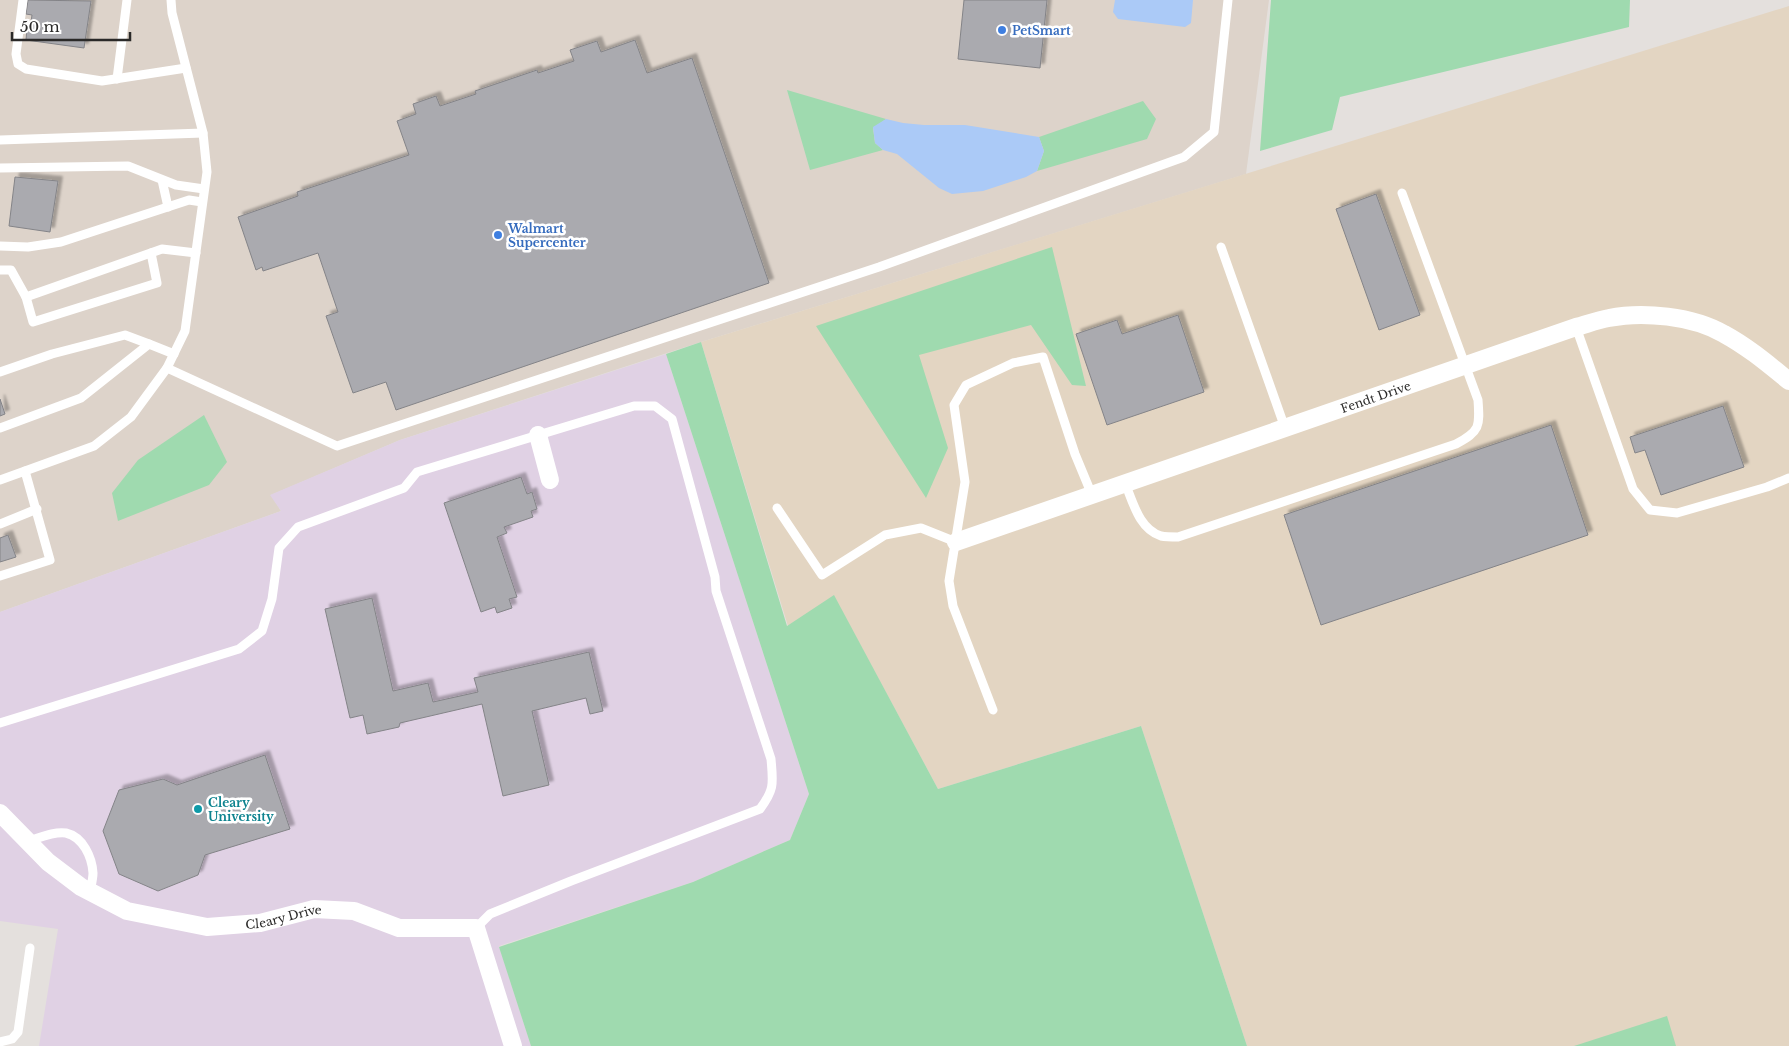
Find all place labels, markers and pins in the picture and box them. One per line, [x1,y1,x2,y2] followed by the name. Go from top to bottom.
[1012,23,1071,38] place label: PetSmart
[996,24,1008,36] marker: PetSmart
[507,221,586,250] place label: Walmart Supercenter
[492,229,504,241] marker: Walmart Supercenter
[208,795,274,824] place label: Cleary University
[192,803,204,815] marker: Cleary University

